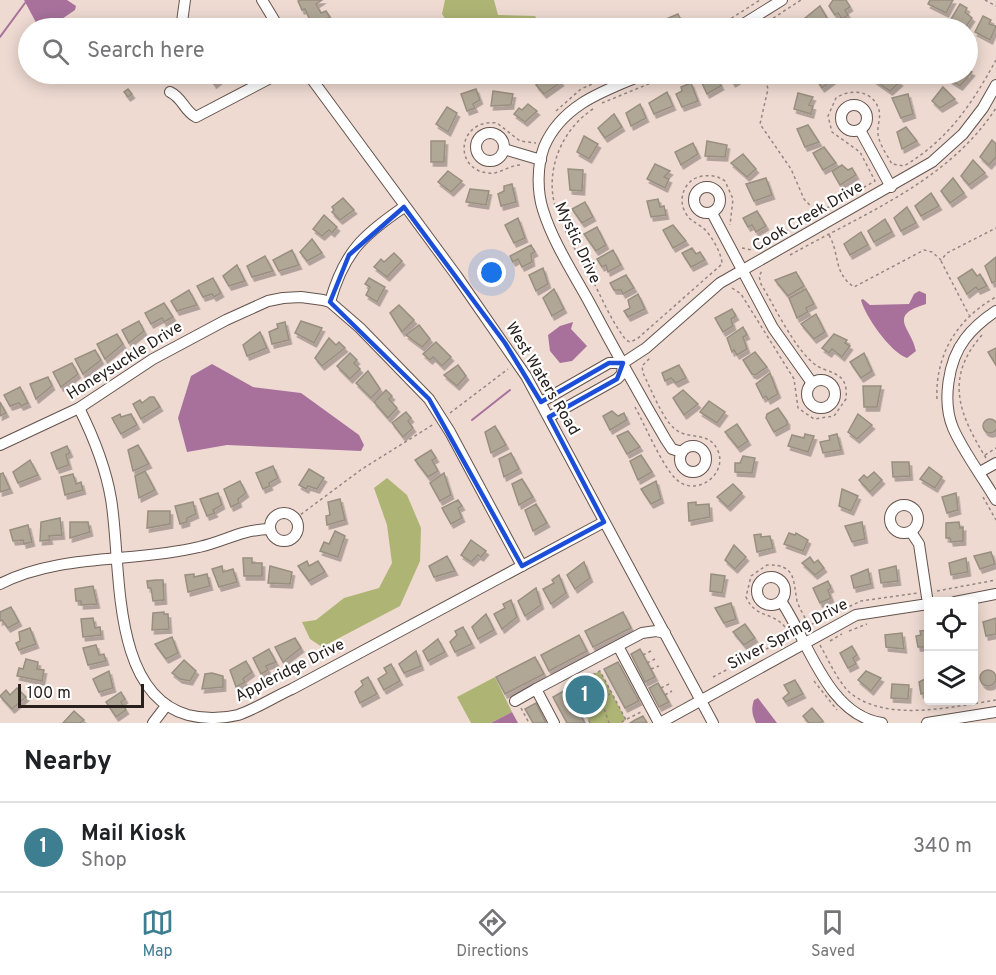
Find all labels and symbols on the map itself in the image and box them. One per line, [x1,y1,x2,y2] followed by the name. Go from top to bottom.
[749,177,867,257] street label: Cook Creek Drive
[549,199,605,287] street label: Mystic Drive
[477,258,506,287] your location
[63,317,187,405] street label: Honeysuckle Drive
[500,319,584,439] street label: West Waters Road
[724,595,852,675] street label: Silver Spring Drive
[232,635,348,707] street label: Appleridge Drive
[566,672,604,718] pin: 1
[18,681,144,708] scale bar

